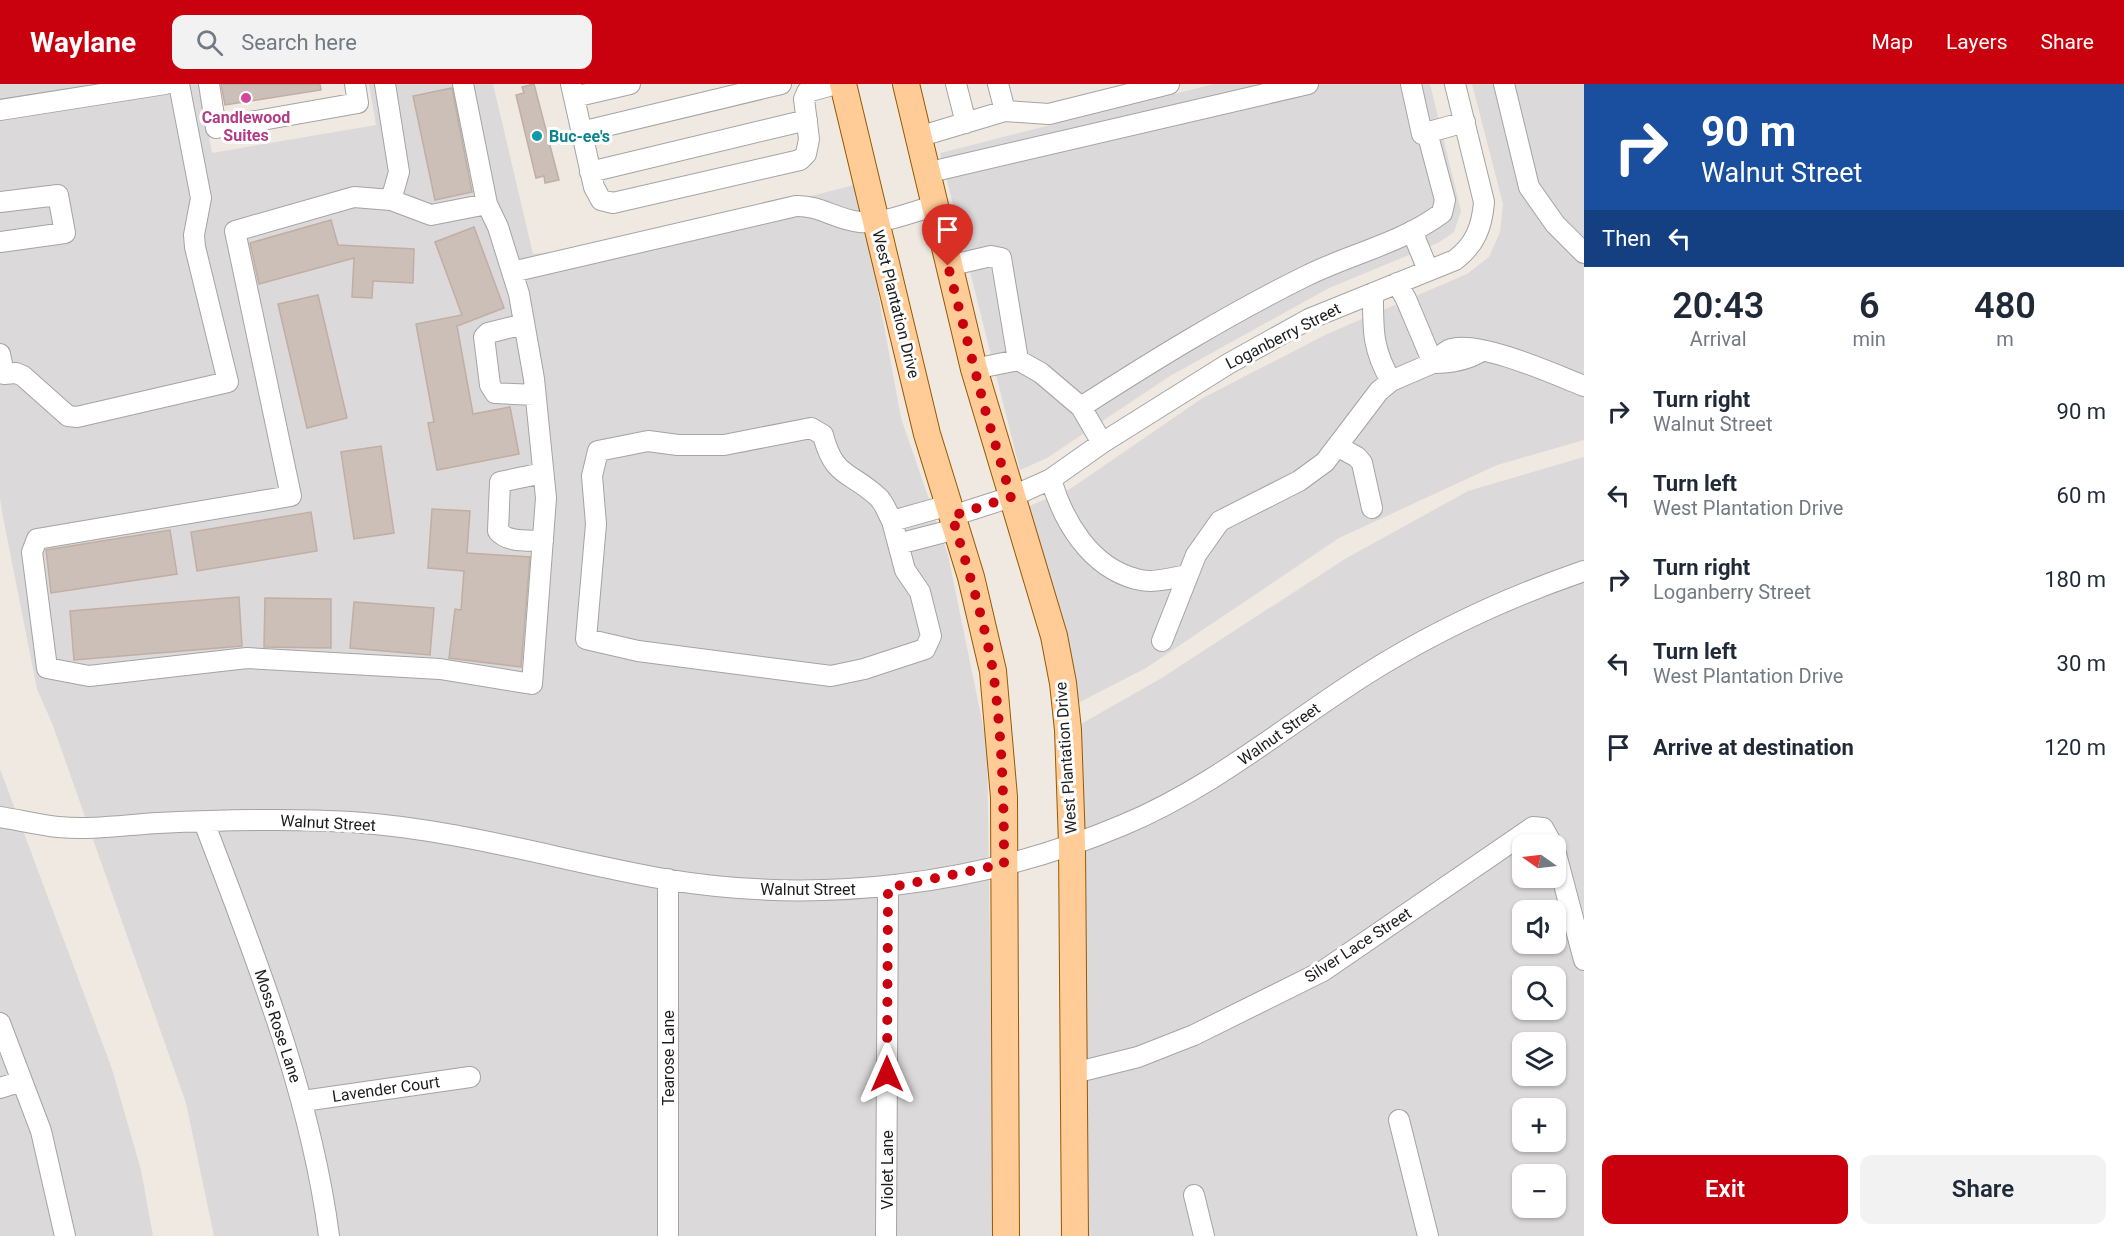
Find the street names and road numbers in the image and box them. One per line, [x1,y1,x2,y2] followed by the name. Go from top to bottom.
[868,228,924,380] street label: West Plantation Drive
[1222,299,1344,373] street label: Loganberry Street
[1051,681,1081,835] street label: West Plantation Drive
[1234,699,1324,769] street label: Walnut Street
[280,811,376,835] street label: Walnut Street
[760,880,856,899] street label: Walnut Street
[1301,903,1415,987] street label: Silver Lace Street
[251,967,305,1085] street label: Moss Rose Lane
[659,1010,678,1106] street label: Tearose Lane
[331,1072,441,1106] street label: Lavender Court
[878,1130,897,1210] street label: Violet Lane

